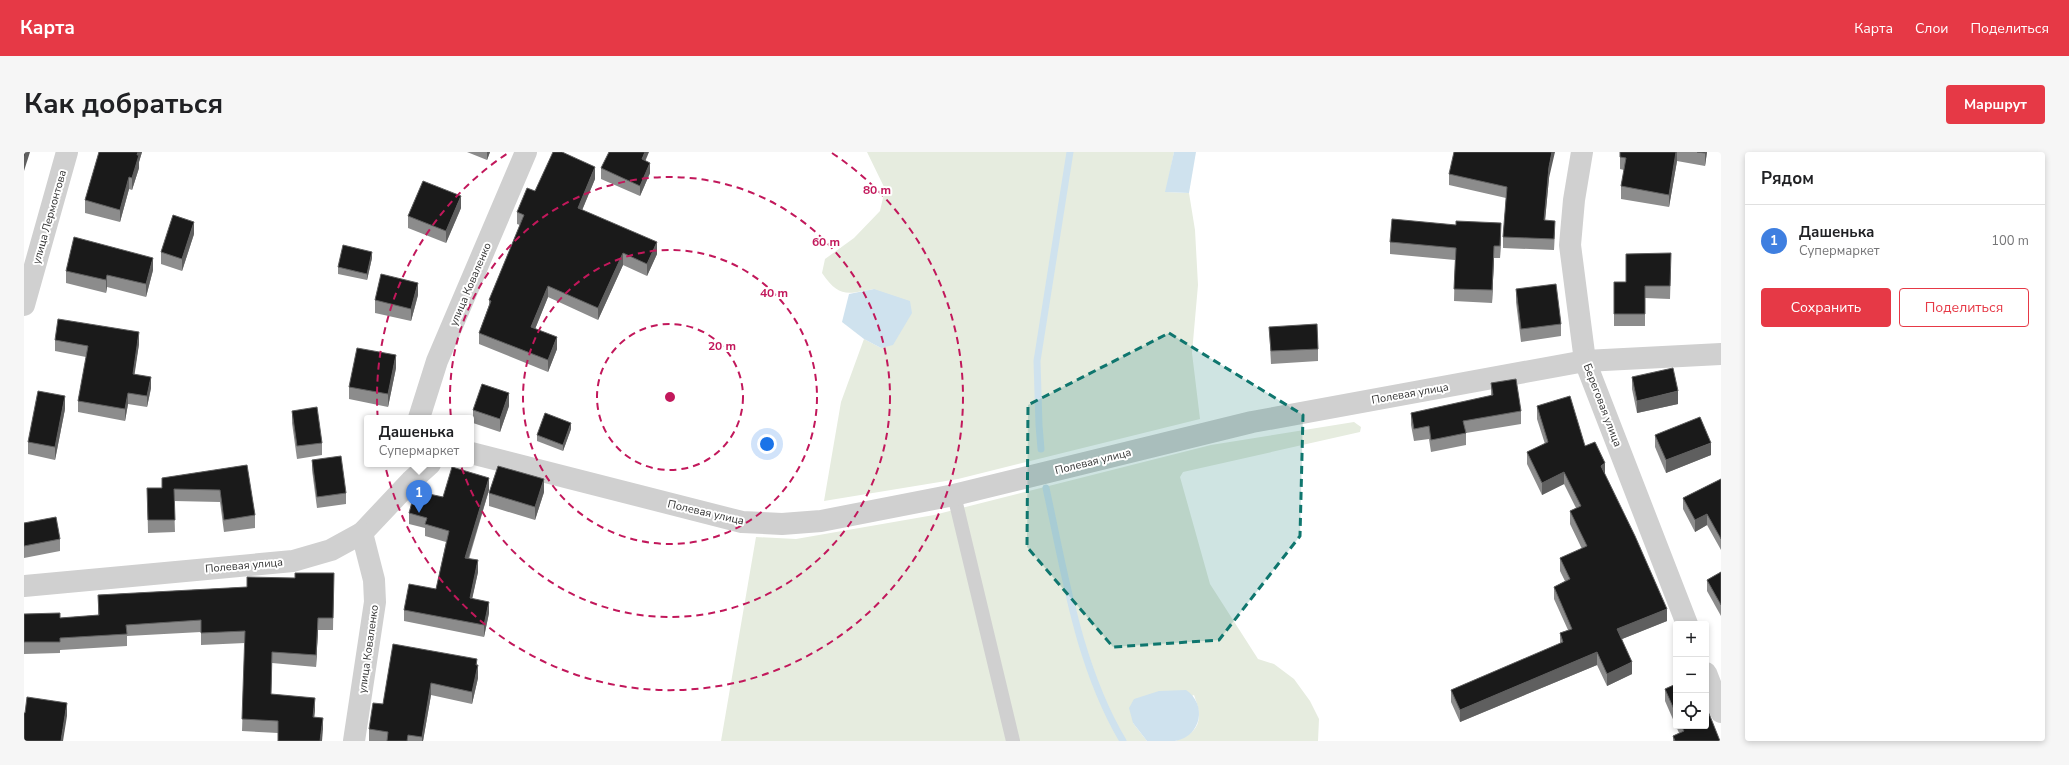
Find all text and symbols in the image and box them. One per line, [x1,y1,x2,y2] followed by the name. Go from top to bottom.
[20,15,75,41] text: Карта
[1854,19,1893,38] text: Карта
[1915,19,1949,38] text: Слои
[1971,19,2049,38] text: Поделиться
[24,85,223,123] text: Как добраться
[1946,85,2045,124] button: Маршрут
[1761,167,1814,190] text: Рядом
[29,168,70,266] street label: улица Лермонтова
[863,182,891,198] text: 80 m
[1799,222,1874,242] text: Дашенька
[1770,232,1778,250] text: 1
[1991,232,2029,250] text: 100 m
[812,234,840,250] text: 60 m
[446,240,495,328] street label: улица Коваленко
[1799,242,1880,260] text: Супермаркет
[760,285,788,301] text: 40 m
[1761,288,1891,327] button: Сохранить
[1899,288,2029,327] button: Поделиться
[708,338,736,354] text: 20 m
[1580,361,1625,449] street label: Береговая улица
[1370,379,1450,408] street label: Полевая улица
[663,390,677,404] centre of rings
[364,415,474,467] popup
[379,422,454,442] text: Дашенька
[757,434,777,454] your location
[379,442,459,460] text: Супермаркет
[1053,445,1133,478] street label: Полевая улица
[406,480,432,513] pin: 1
[666,496,746,529] street label: Полевая улица
[204,555,284,576] street label: Полевая улица
[355,604,382,694] street label: улица Коваленко
[1673,621,1709,729] map controls
[1673,621,1709,657] button: +
[1673,657,1709,693] button: −
[1673,693,1709,729] button: locate

